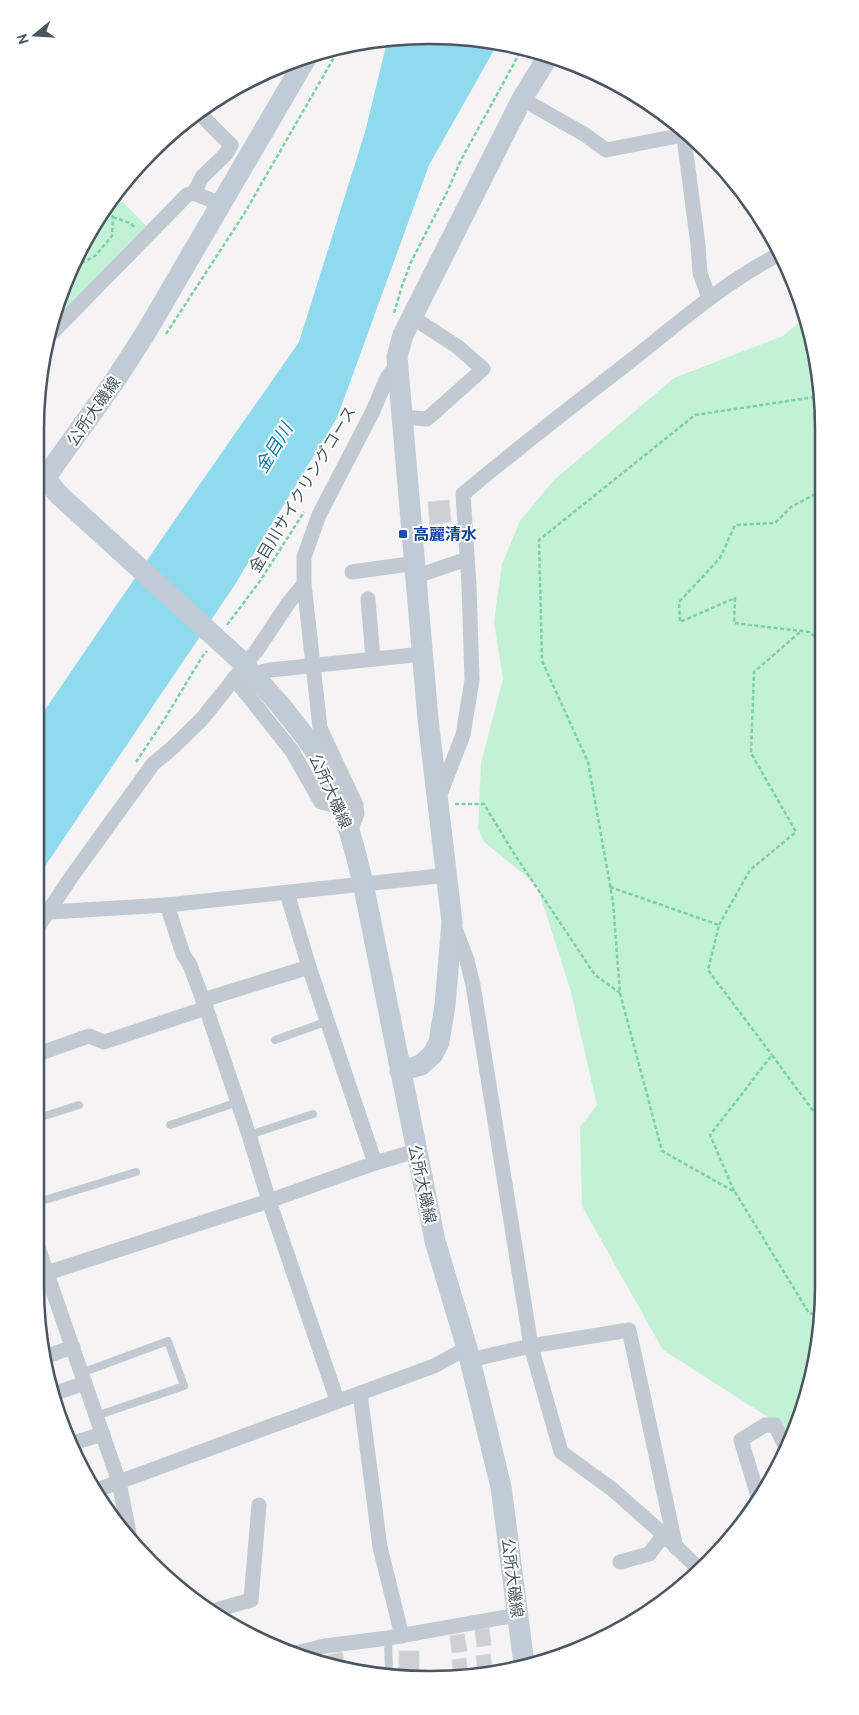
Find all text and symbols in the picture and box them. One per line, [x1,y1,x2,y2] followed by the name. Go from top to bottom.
[10,10,60,60] north arrow
[13,32,33,47] text: N
[63,373,124,450] street label: 公所大磯線
[245,403,360,576] street label: 金目川サイクリングコース
[251,417,298,477] water label: 金目川
[413,525,477,544] place label: 高麗清水
[397,528,409,540] marker: 高麗清水
[306,751,355,832] street label: 公所大磯線
[405,1143,440,1225] street label: 公所大磯線
[498,1537,527,1619] street label: 公所大磯線

